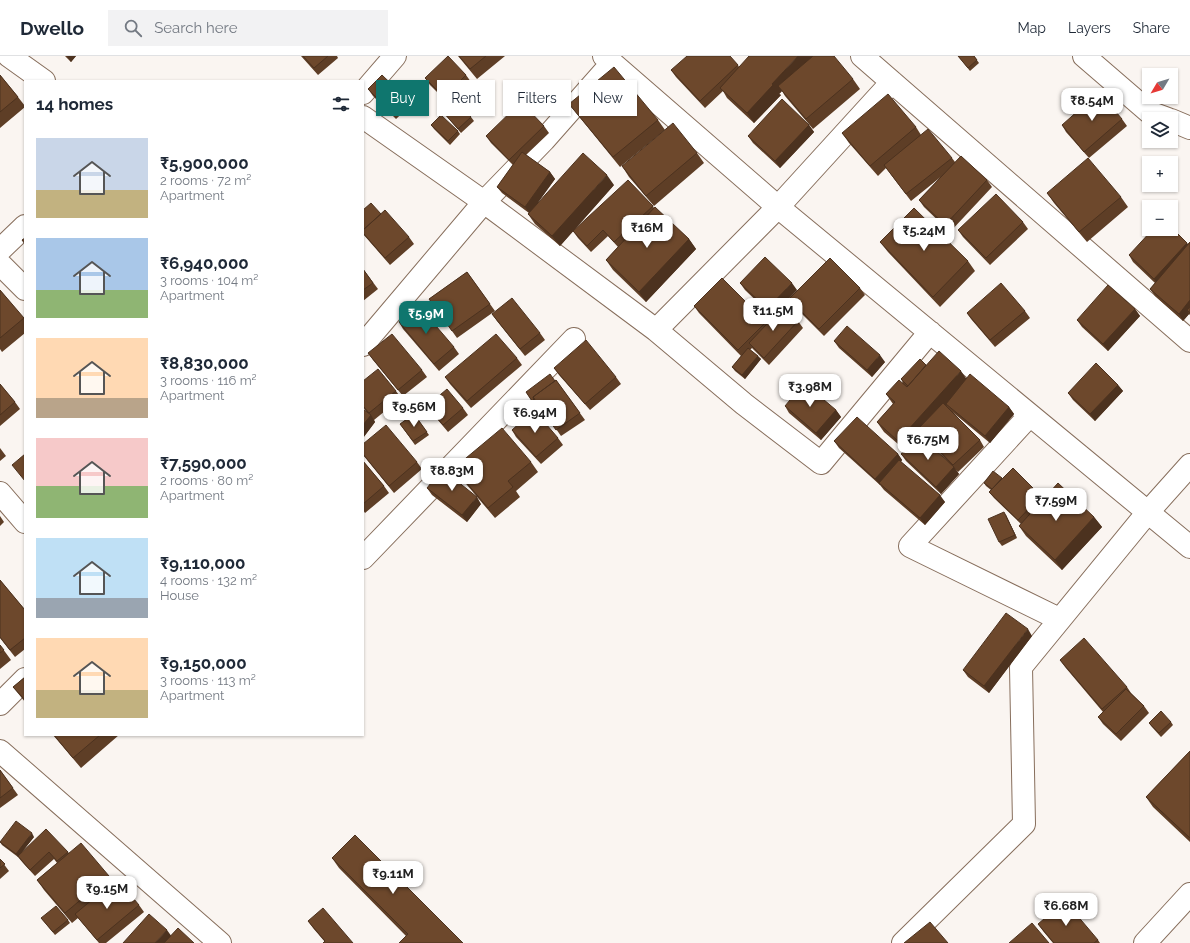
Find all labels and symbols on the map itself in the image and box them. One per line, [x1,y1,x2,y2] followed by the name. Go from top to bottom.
[1142,68,1178,104] north arrow
[1059,88,1125,122] pin: ₹8.54M
[623,215,671,249] pin: ₹16M
[891,218,957,252] pin: ₹5.24M
[740,298,806,332] pin: ₹11.5M
[398,301,454,335] pin: ₹5.9M
[777,374,843,408] pin: ₹3.98M
[381,394,447,428] pin: ₹9.56M
[502,400,568,434] pin: ₹6.94M
[895,427,961,461] pin: ₹6.75M
[419,458,485,492] pin: ₹8.83M
[1023,488,1089,522] pin: ₹7.59M
[360,861,426,895] pin: ₹9.11M
[74,876,140,910] pin: ₹9.15M
[1033,893,1099,927] pin: ₹6.68M

